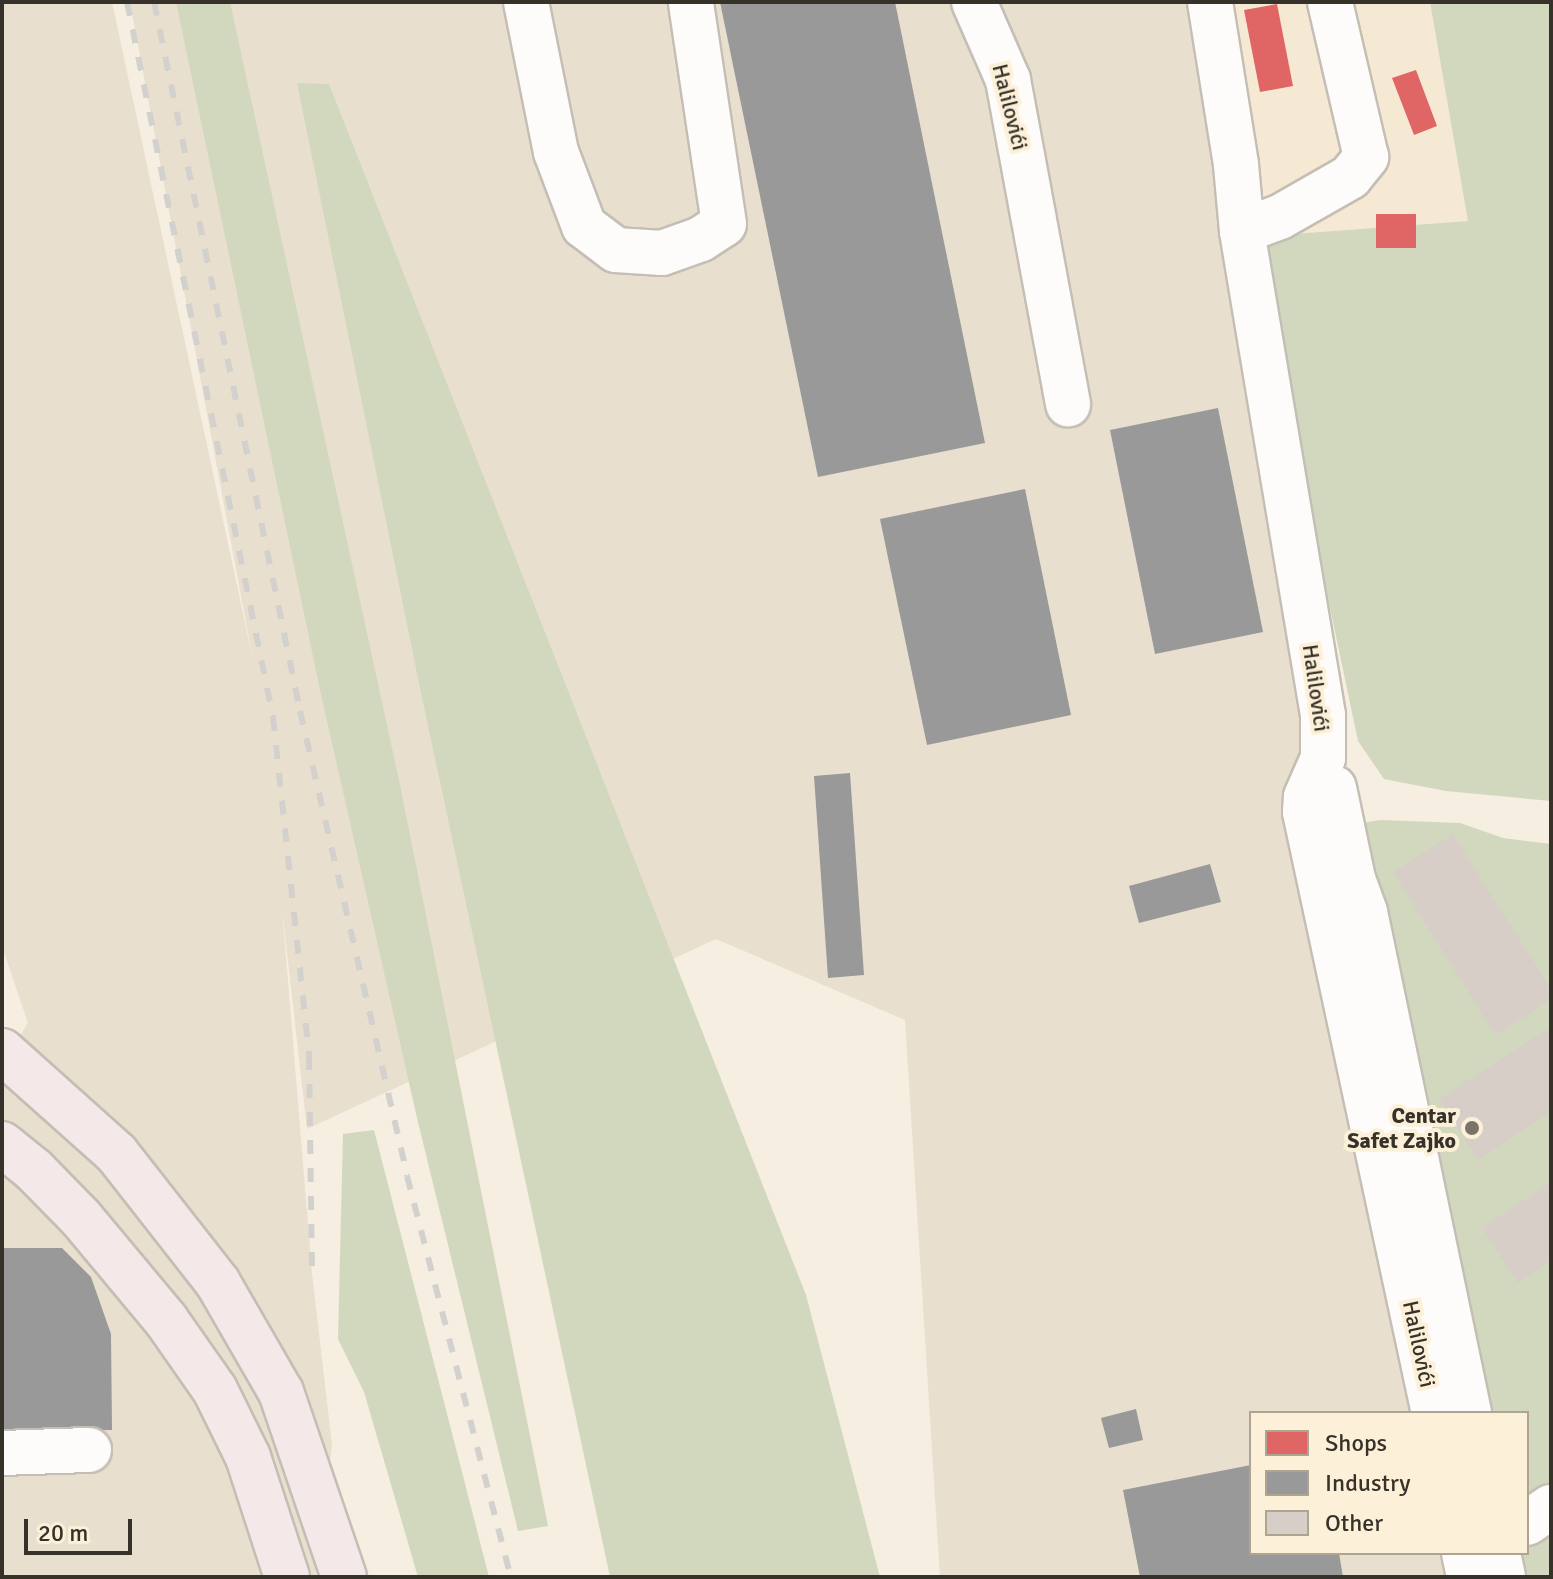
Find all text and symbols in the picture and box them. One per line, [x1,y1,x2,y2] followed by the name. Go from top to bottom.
[987,61,1033,153] street label: Halilovići
[1297,643,1335,733] street label: Halilovići
[1347,1102,1456,1154] place label: Centar Safet Zajko
[1463,1119,1481,1137] marker: Centar Safet Zajko
[1397,1298,1441,1390] street label: Halilovići
[1249,1411,1529,1555] legend
[1325,1428,1387,1458] text: Shops
[1325,1468,1411,1498] text: Industry
[28,1503,136,1553] scale bar
[1325,1508,1383,1538] text: Other
[38,1518,88,1548] text: 20 m

